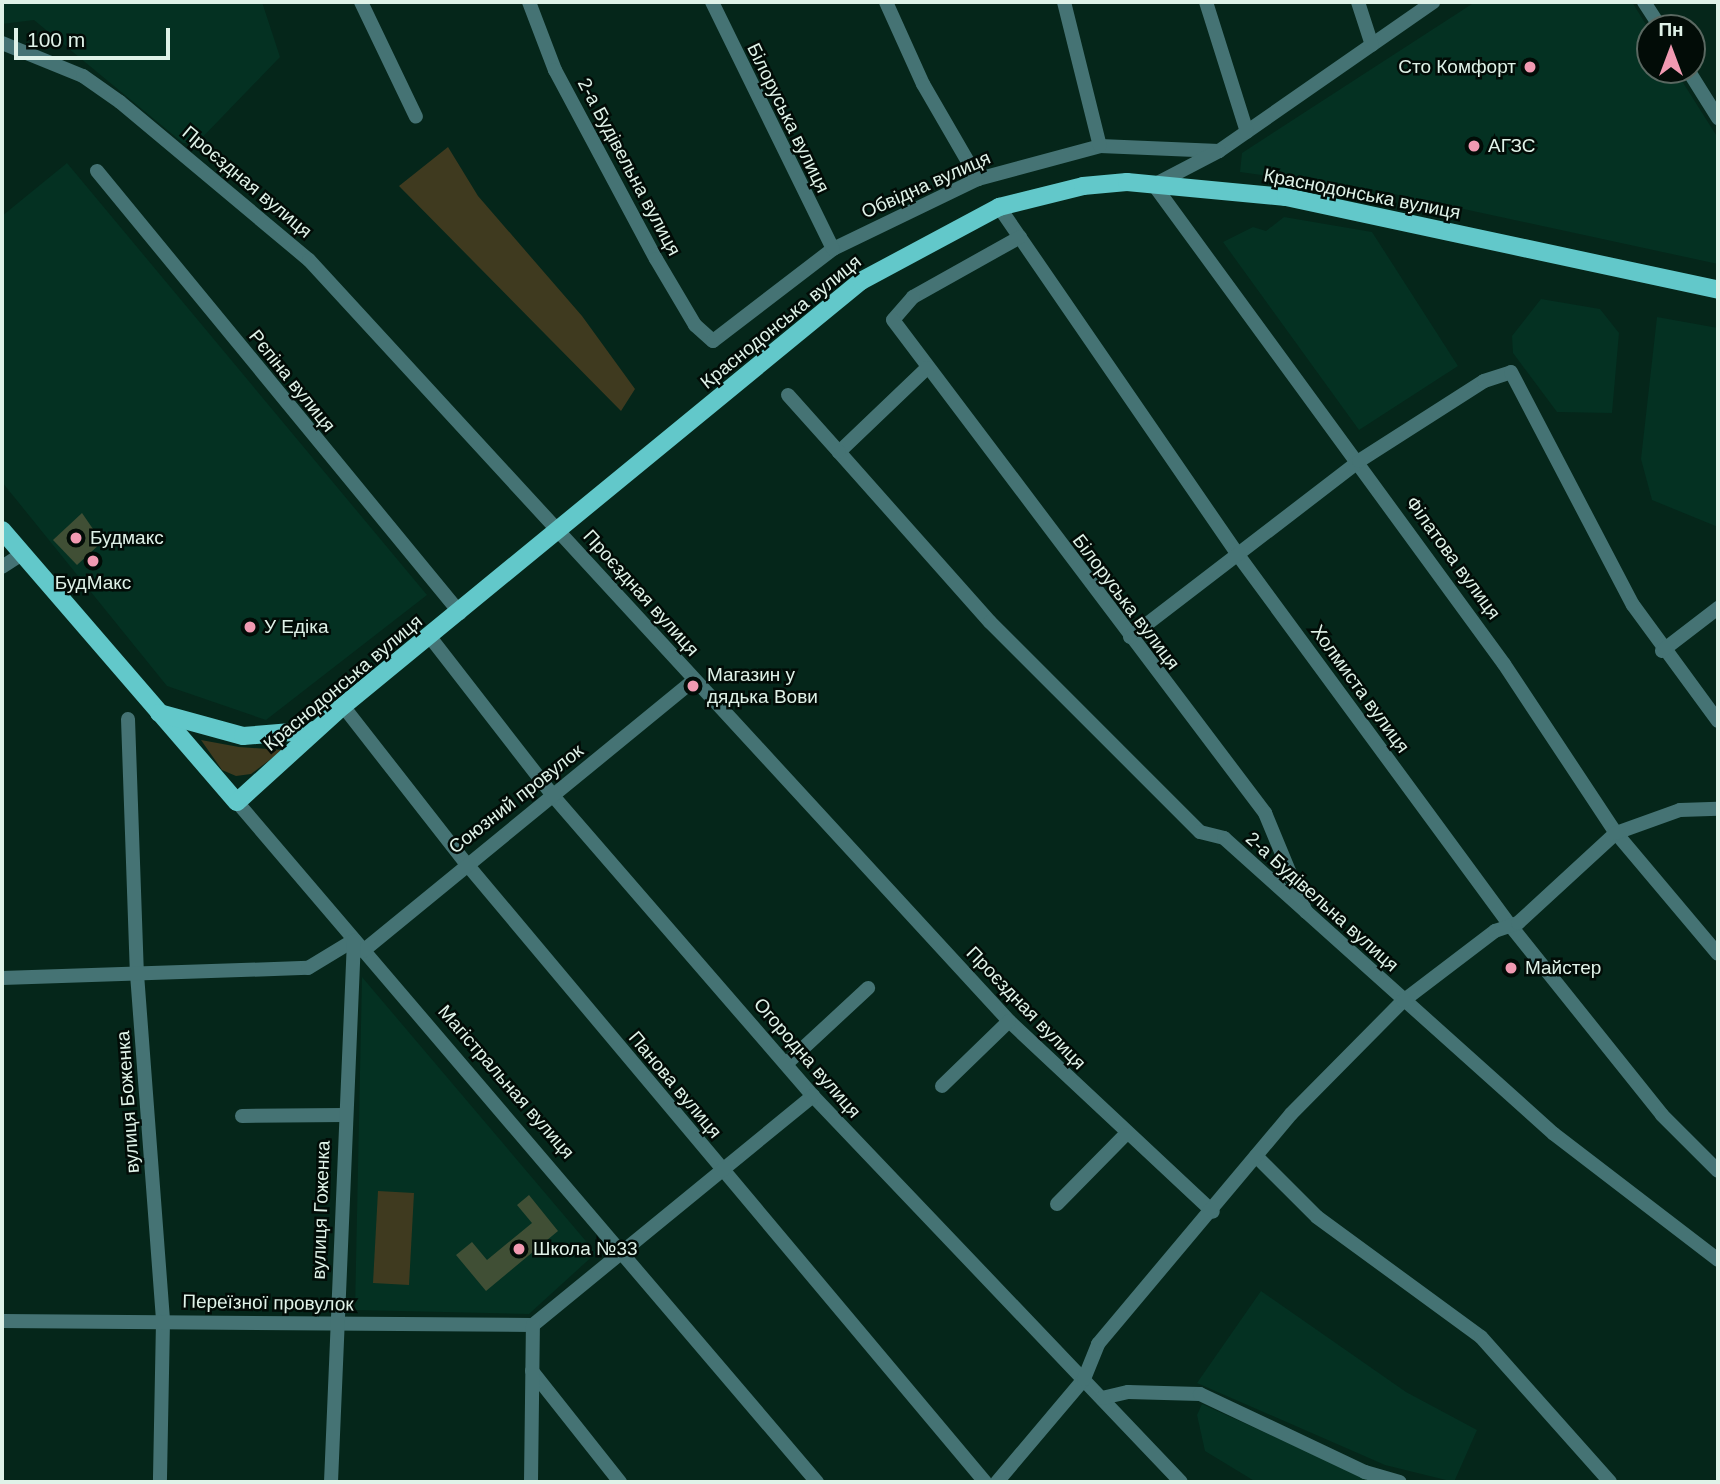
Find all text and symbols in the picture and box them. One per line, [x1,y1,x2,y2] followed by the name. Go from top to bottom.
[18,14,173,58] scale bar
[1636,14,1706,84] north arrow
[1658,19,1684,40] text: Пн
[27,28,85,51] text: 100 m
[742,39,834,197] street label: Білоруська вулиця
[1398,56,1516,78] place label: Сто Комфорт
[1522,59,1538,75] marker: Сто Комфорт
[573,74,685,260] street label: 2-а Будівельна вулиця
[178,121,316,243] street label: Проєздная вулиця
[1488,135,1536,157] place label: АГЗС
[1466,138,1482,154] marker: АГЗС
[858,146,994,224] street label: Обвідна вулиця
[1262,164,1462,224] street label: Краснодонська вулиця
[696,250,866,394] street label: Краснодонська вулиця
[244,325,340,437] street label: Рєпіна вулиця
[1401,492,1505,624] street label: Філатова вулиця
[578,525,704,661] street label: Проєздная вулиця
[90,527,164,549] place label: Будмакс
[68,530,84,546] marker: Будмакс
[1068,530,1184,674] street label: Білоруська вулиця
[85,553,101,569] marker: БудМакс
[55,572,131,594] place label: БудМакс
[259,610,427,756] street label: Краснодонська вулиця
[264,616,329,638] place label: У Едіка
[242,619,258,635] marker: У Едіка
[1306,620,1414,758] street label: Холмиста вулиця
[707,664,818,708] place label: Магазин у дядька Вови
[685,678,701,694] marker: Магазин у дядька Вови
[444,739,588,859] street label: Союзний провулок
[1241,827,1403,977] street label: 2-а Будівельна вулиця
[961,942,1091,1074] street label: Проєздная вулиця
[1525,957,1601,979] place label: Майстер
[1503,960,1519,976] marker: Майстер
[749,993,865,1123] street label: Огородна вулиця
[433,1000,579,1164] street label: Магістральная вулиця
[624,1027,726,1143] street label: Панова вулиця
[112,1030,144,1174] street label: вулиця Боженка
[307,1140,335,1280] street label: вулиця Гоженка
[533,1238,638,1260] place label: Школа №33
[511,1241,527,1257] marker: Школа №33
[182,1290,354,1316] street label: Переїзної провулок

